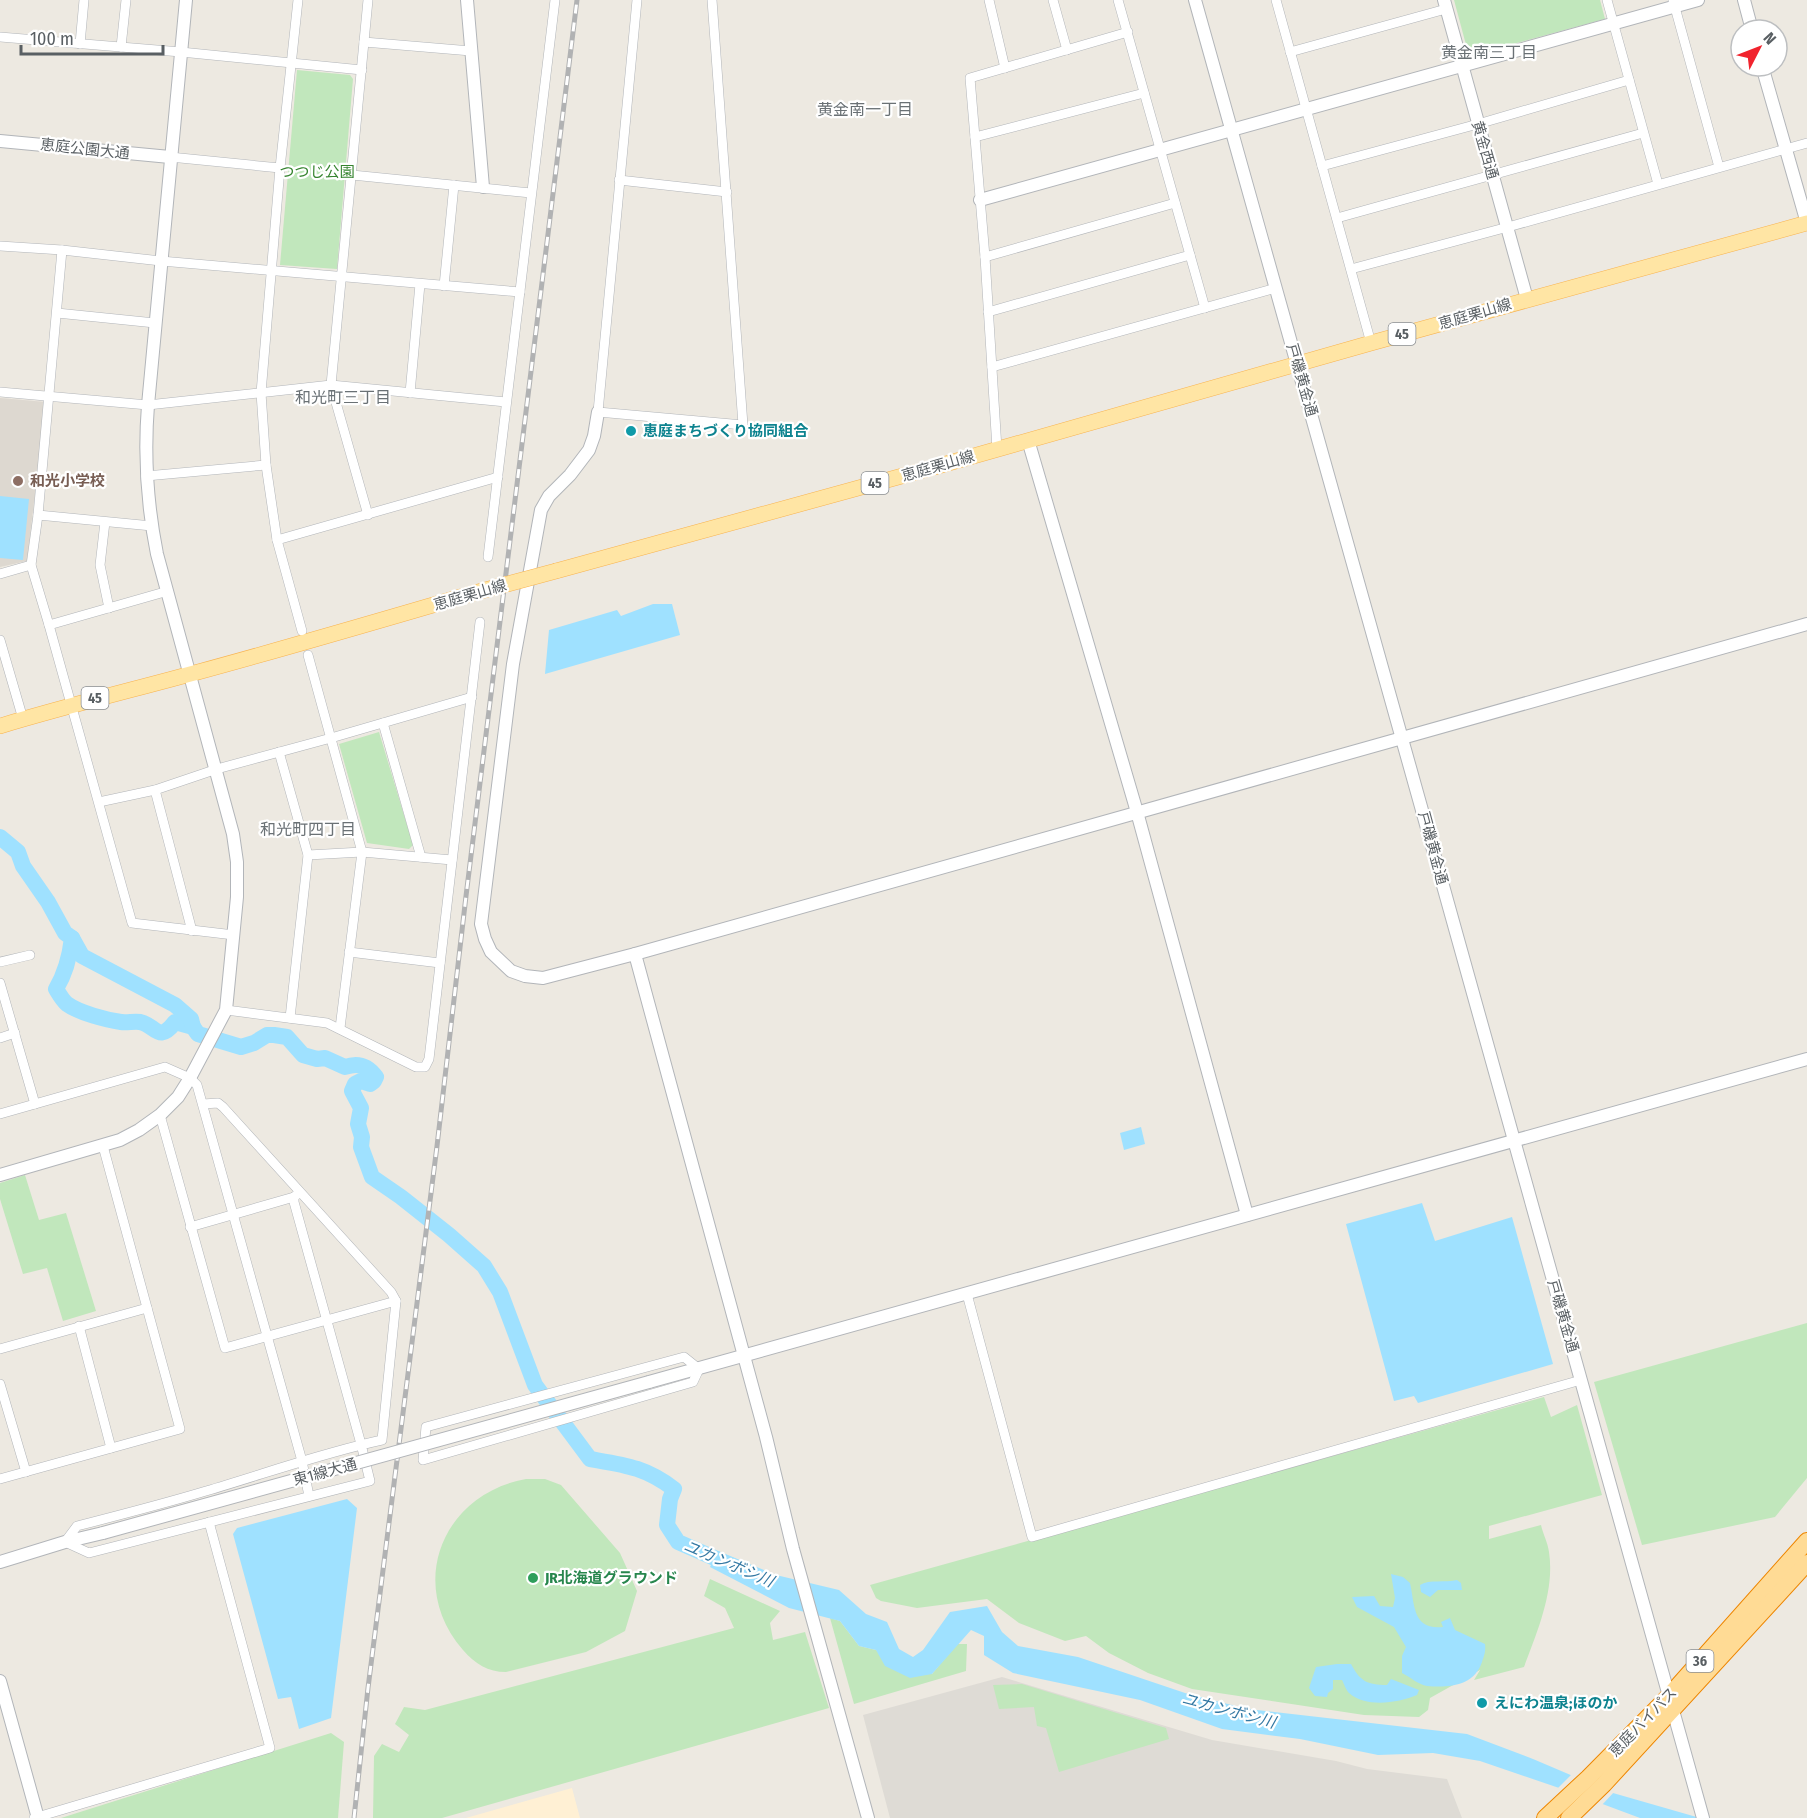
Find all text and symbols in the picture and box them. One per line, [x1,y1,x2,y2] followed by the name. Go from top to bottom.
[21,18,164,56] scale bar
[1729,18,1789,78] north arrow
[30,28,74,50] text: 100 m
[1760,28,1780,48] text: N
[1441,43,1537,62] district label: 黄金南三丁目
[817,100,913,119] district label: 黄金南一丁目
[1468,119,1502,181] street label: 黄金西通
[39,135,131,163] street label: 恵庭公園大通
[279,163,355,181] park label: つつじ公園
[1436,295,1514,333] street label: 恵庭栗山線
[1388,323,1416,345] road number: 45
[1283,341,1321,419] street label: 戸磯黄金通
[295,388,391,407] district label: 和光町三丁目
[643,422,809,440] place label: 恵庭まちづくり協同組合
[624,424,638,438] marker: 恵庭まちづくり協同組合
[899,447,977,485] street label: 恵庭栗山線
[30,472,105,490] place label: 和光小学校
[862,472,888,494] road number: 45
[11,474,25,488] marker: 和光小学校
[431,576,509,614] street label: 恵庭栗山線
[82,687,109,709] road number: 45
[1415,809,1451,887] street label: 戸磯黄金通
[260,820,356,839] district label: 和光町四丁目
[1544,1277,1582,1355] street label: 戸磯黄金通
[291,1455,359,1489] street label: 東1線大通
[681,1536,779,1592] water label: ユカンボシ川
[544,1569,678,1587] place label: JR北海道グラウンド
[526,1571,540,1585] marker: JR北海道グラウンド
[1686,1650,1714,1672] road number: 36
[1605,1683,1681,1761] street label: 恵庭バイパス
[1180,1689,1280,1733] water label: ユカンボシ川
[1494,1694,1617,1712] place label: えにわ温泉;ほのか
[1475,1696,1489,1710] marker: えにわ温泉;ほのか

